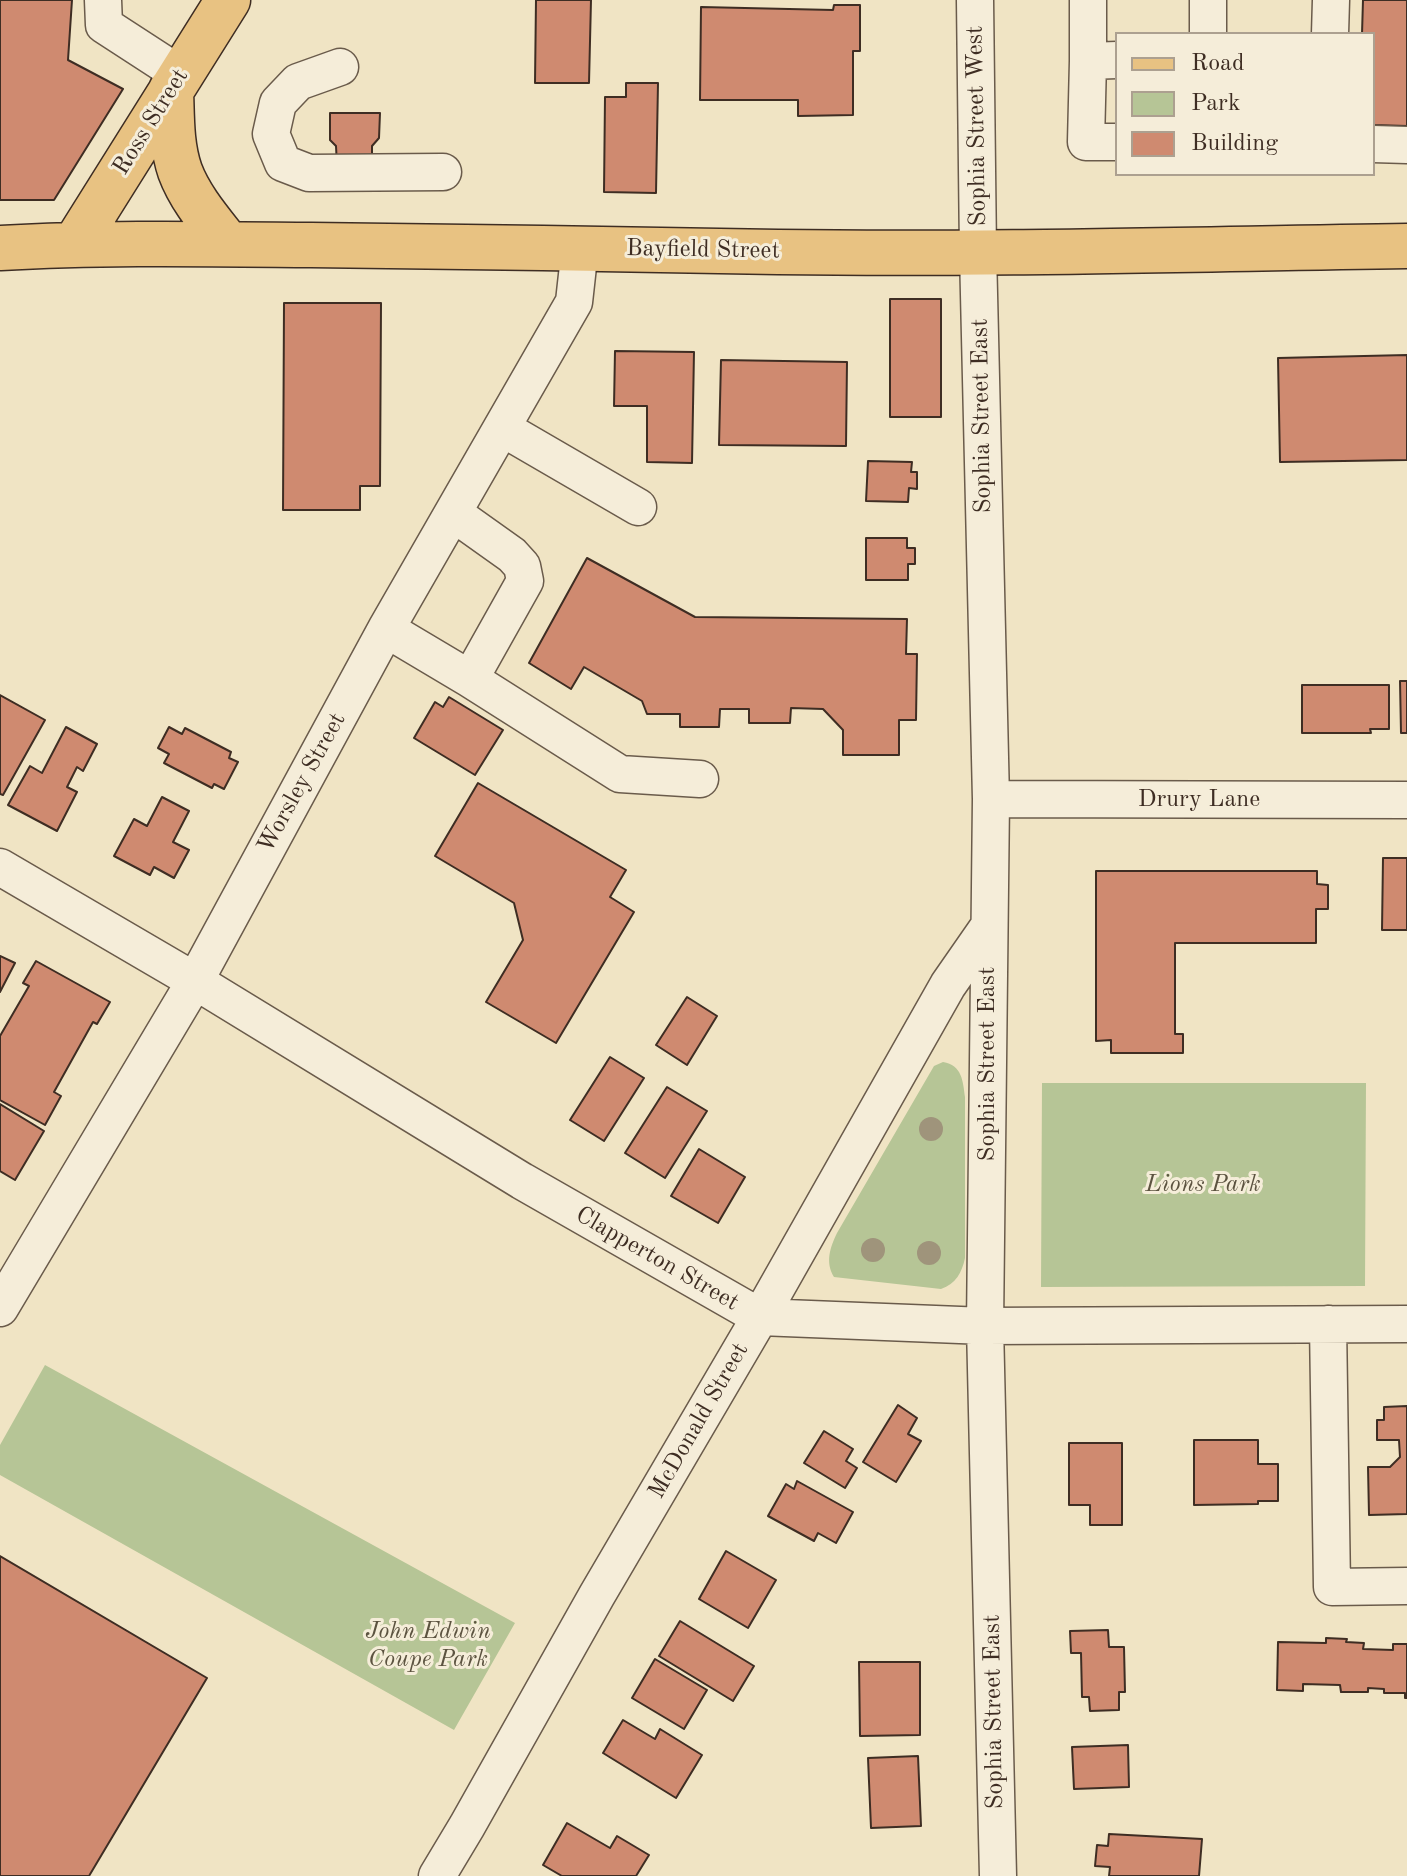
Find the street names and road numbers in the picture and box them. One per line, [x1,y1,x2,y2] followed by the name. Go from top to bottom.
[961,25,993,227] street label: Sophia Street West
[107,63,195,181] street label: Ross Street
[626,234,780,266] street label: Bayfield Street
[966,318,998,514] street label: Sophia Street East
[252,708,352,858] street label: Worsley Street
[1138,786,1260,814] street label: Drury Lane
[974,967,1002,1161] street label: Sophia Street East
[570,1201,744,1317] street label: Clapperton Street
[643,1338,755,1504] street label: McDonald Street
[978,1614,1010,1810] street label: Sophia Street East

